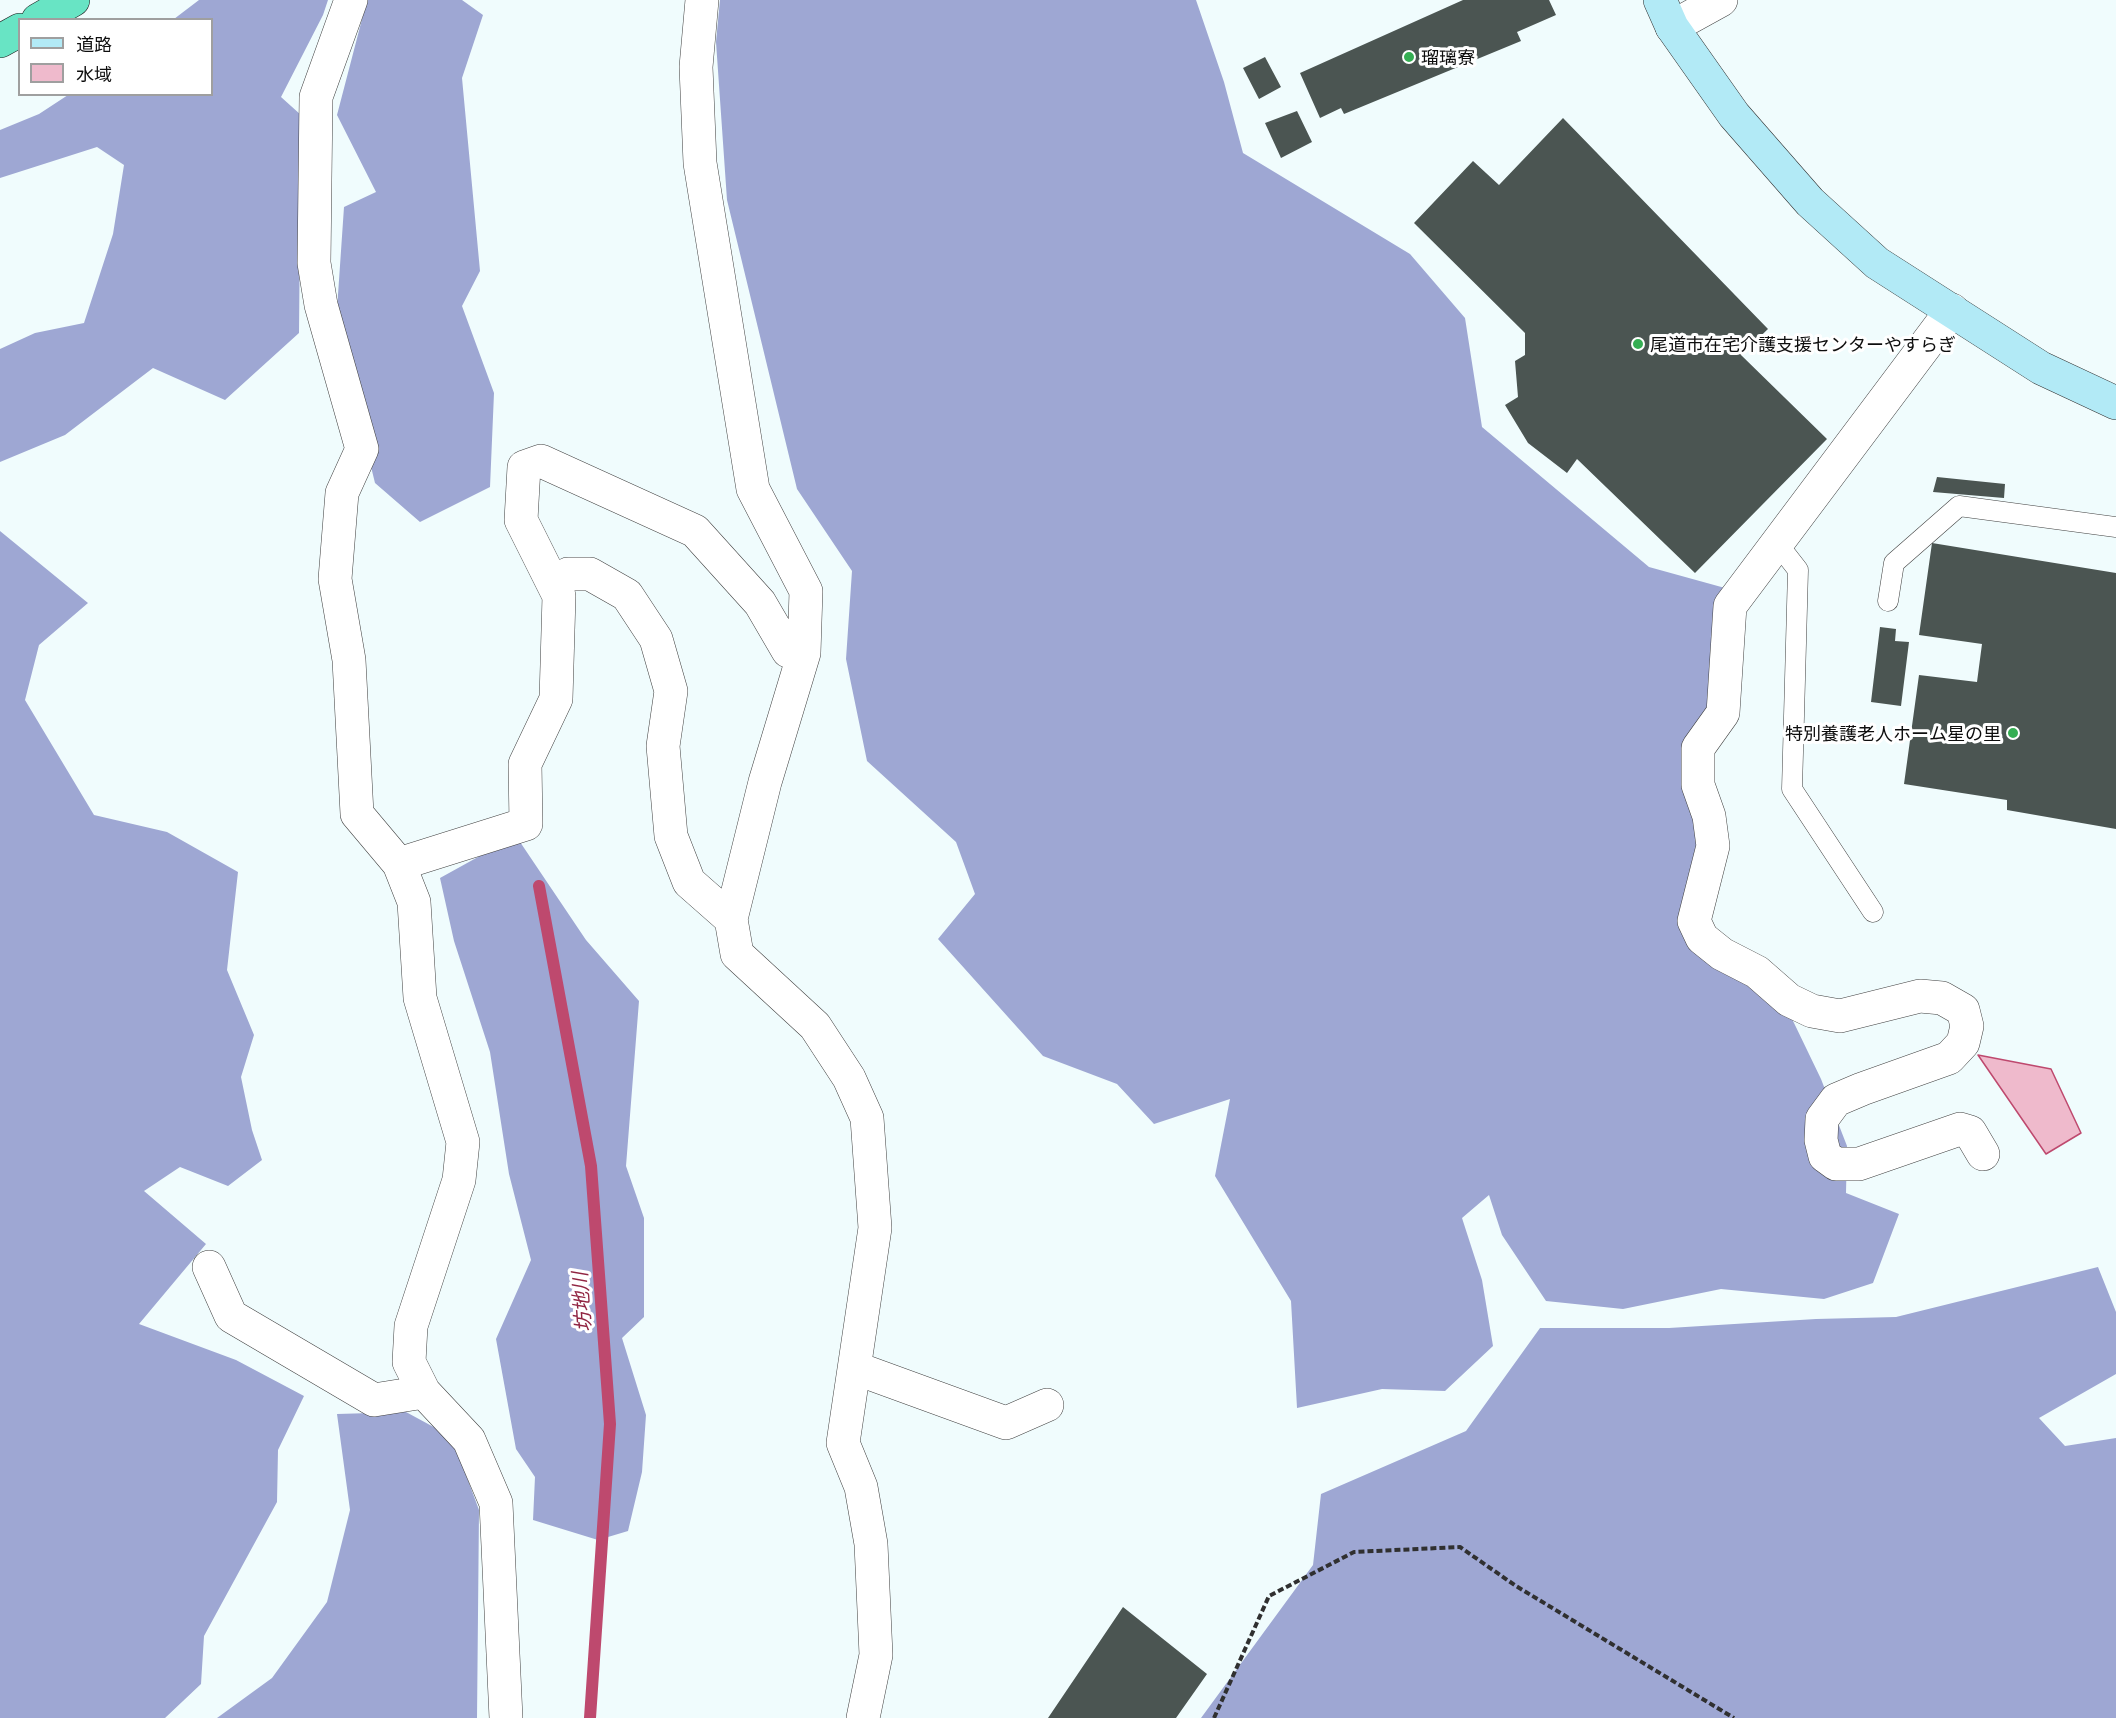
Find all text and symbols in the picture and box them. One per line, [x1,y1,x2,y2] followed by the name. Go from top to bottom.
[18,18,213,96] legend
[76,30,112,56] text: 道路
[1421,46,1475,68] place label: 瑠璃寮
[1402,50,1416,64] marker: 瑠璃寮
[76,60,112,86] text: 水域
[1650,333,1956,355] place label: 尾道市在宅介護支援センターやすらぎ
[1631,337,1645,351] marker: 尾道市在宅介護支援センターやすらぎ
[1785,722,2001,744] place label: 特別養護老人ホーム星の里
[2006,726,2020,740] marker: 特別養護老人ホーム星の里
[567,1271,595,1333] water label: 坊地川

